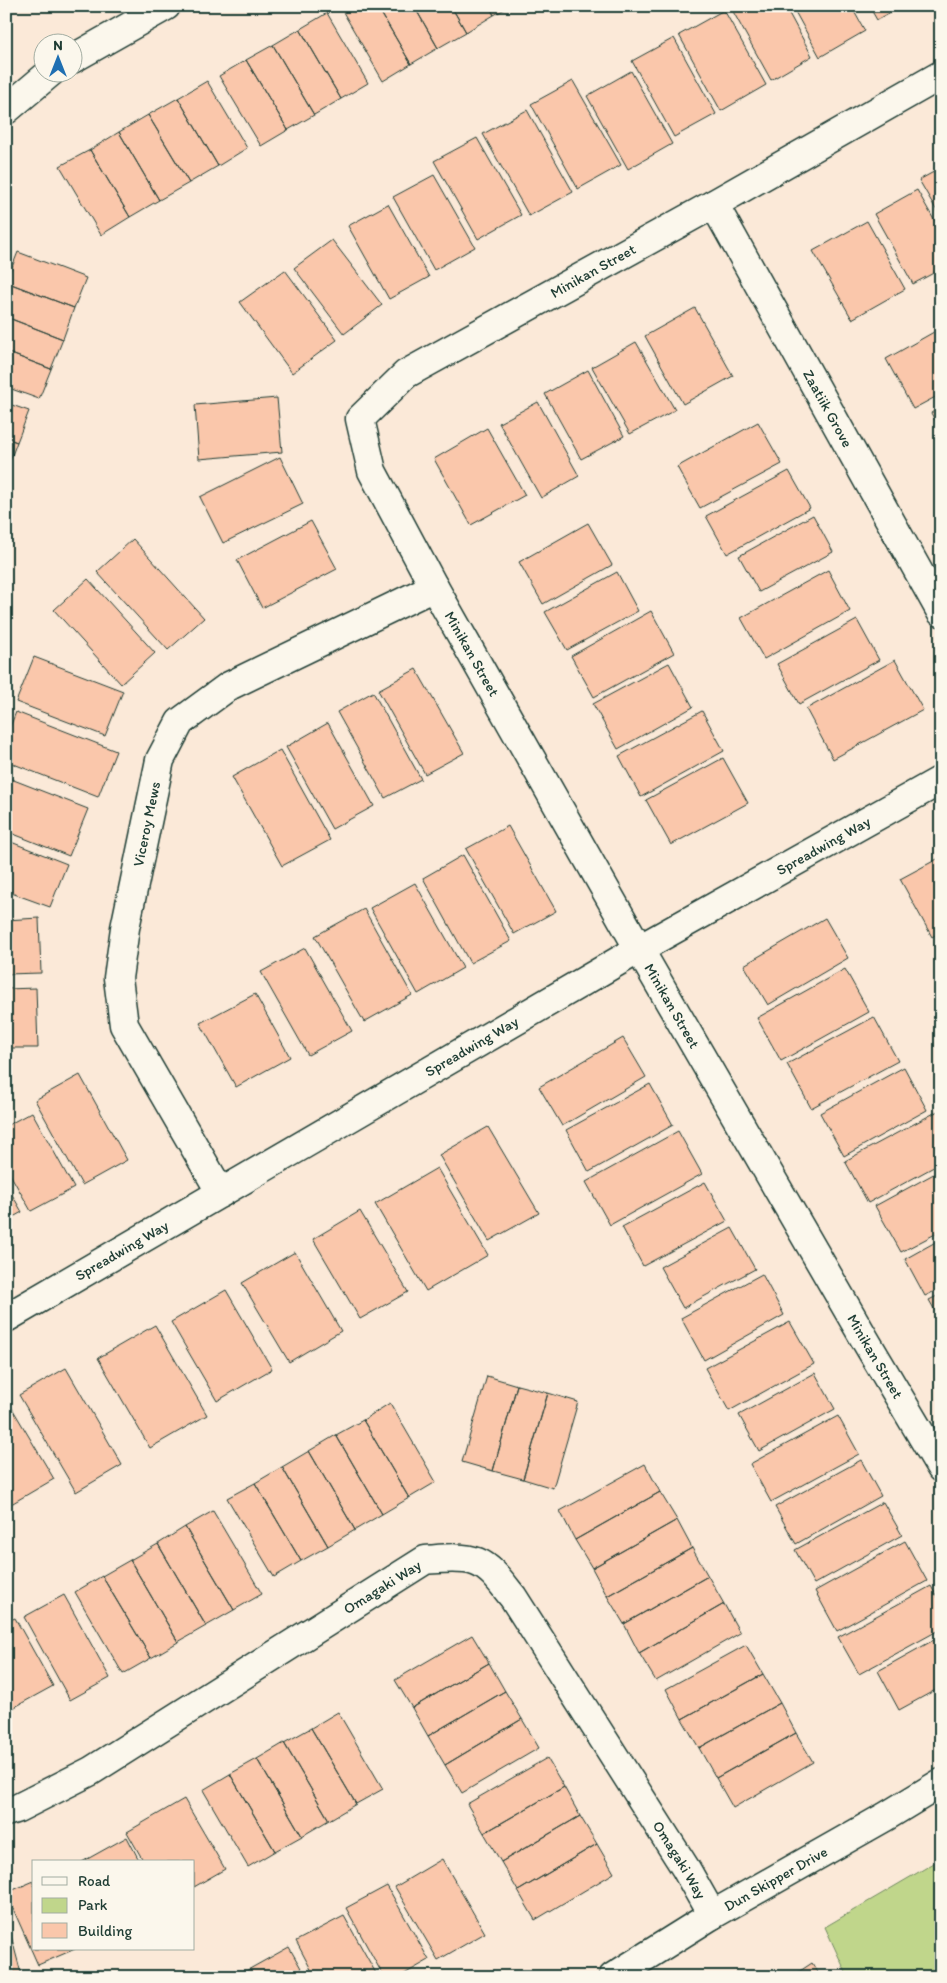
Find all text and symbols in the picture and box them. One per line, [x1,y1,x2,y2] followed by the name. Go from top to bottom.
[32,32,82,82] north arrow
[53,37,63,54] text: N
[547,240,639,302] street label: Minikan Street
[799,366,857,451] street label: Zaatiik Grove
[441,608,503,700] street label: Minikan Street
[129,780,164,868] street label: Viceroy Mews
[773,812,874,879] street label: Spreadwing Way
[640,960,704,1052] street label: Minikan Street
[422,1012,522,1081] street label: Spreadwing Way
[72,1216,172,1285] street label: Spreadwing Way
[843,1311,907,1402] street label: Minikan Street
[340,1556,424,1618] street label: Omagaki Way
[649,1818,710,1902] street label: Omagaki Way
[721,1842,831,1915] street label: Dun Skipper Drive
[32,1860,195,1950] legend
[78,1872,111,1890] text: Road
[78,1896,108,1914] text: Park
[78,1922,132,1940] text: Building

